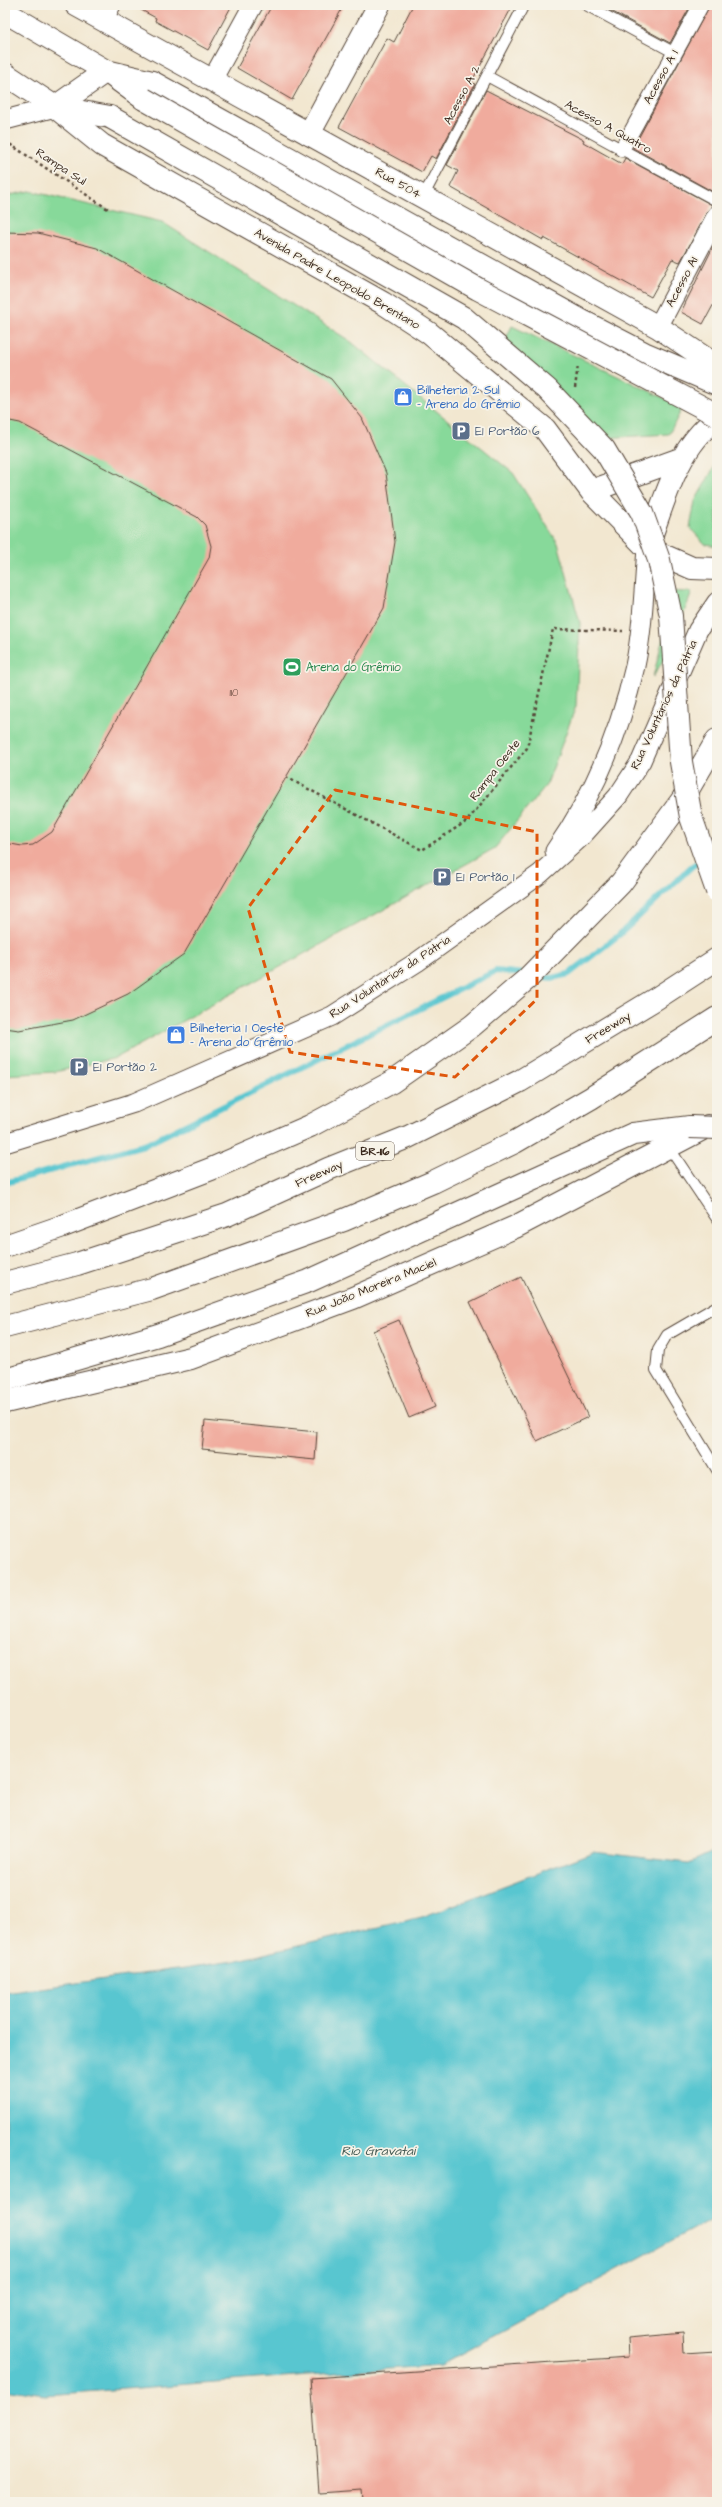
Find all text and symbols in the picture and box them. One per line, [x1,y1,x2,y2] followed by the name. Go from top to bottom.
[639,46,683,107] street label: Acesso A 1
[439,62,485,128] street label: Acesso A 2
[562,96,655,158] street label: Acesso A Quatro
[32,144,90,190] street label: Rampa Sul
[372,163,424,203] street label: Rua 504
[251,224,423,334] street label: Avenida Padre Leopoldo Brentano
[662,254,703,310] street label: Acesso A1
[417,382,521,413] place label: Bilheteria 2 Sul - Arena do Grêmio
[392,386,414,408] shop icon: Bilheteria 2 Sul - Arena do Grêmio
[450,420,472,442] parking icon: E1 Portão 6
[475,423,540,440] place label: E1 Portão 6
[627,638,701,772] street label: Rua Voluntários da Pátria
[281,656,303,678] sports icon: Arena do Grêmio
[306,659,401,676] place label: Arena do Grêmio
[230,686,238,700] house number: 110
[466,735,525,804] street label: Rampa Oeste
[431,866,453,888] parking icon: E1 Portão 1
[456,869,515,886] place label: E1 Portão 1
[326,931,454,1023] street label: Rua Voluntários da Pátria
[582,1008,635,1049] street label: Freeway
[190,1020,294,1051] place label: Bilheteria 1 Oeste - Arena do Grêmio
[165,1024,187,1046] shop icon: Bilheteria 1 Oeste - Arena do Grêmio
[68,1056,90,1078] parking icon: E1 Portão 2
[93,1059,157,1076] place label: E1 Portão 2
[356,1142,394,1160] road number: BR-116
[293,1156,346,1193] street label: Freeway
[303,1254,439,1322] street label: Rua João Moreira Maciel
[341,2142,417,2160] water label: Rio Gravataí

